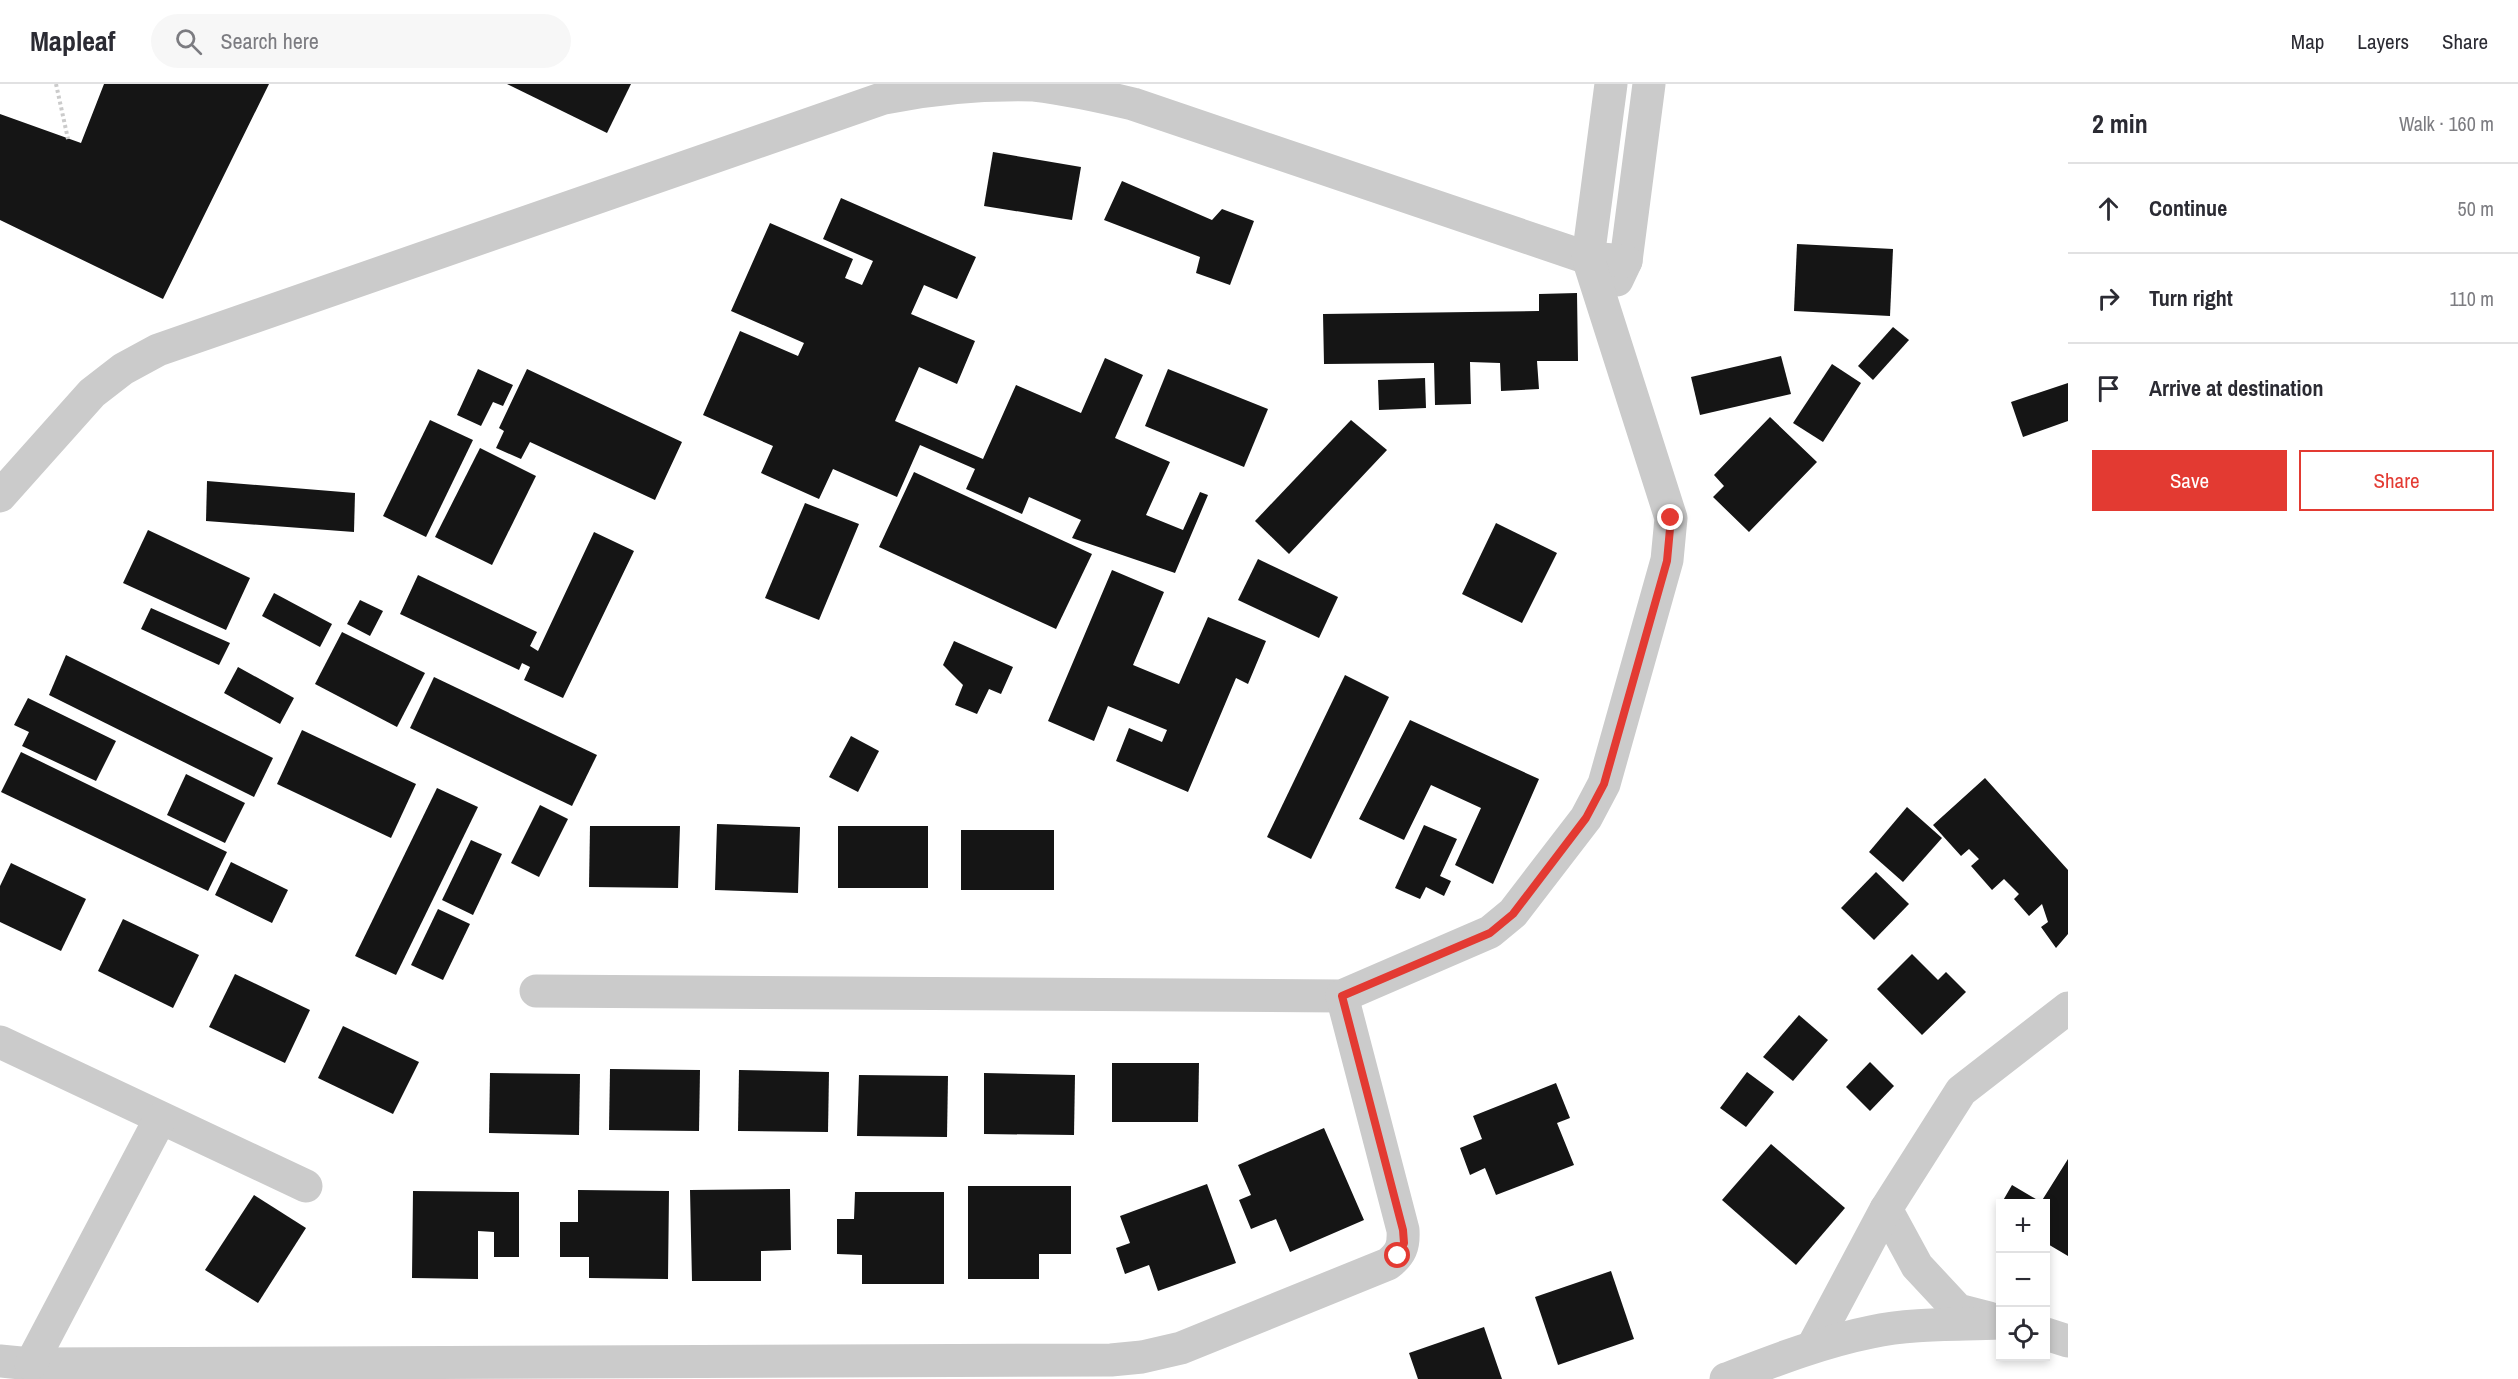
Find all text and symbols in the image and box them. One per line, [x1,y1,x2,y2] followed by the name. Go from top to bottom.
[151,14,571,68] search box
[30,22,115,60] text: Mapleaf
[172,25,205,58] icon: search
[220,26,319,56] text: Search here
[2291,27,2324,56] text: Map
[2357,27,2409,56] text: Layers
[2442,27,2488,56] text: Share
[2092,106,2148,141] text: 2 min
[2399,110,2494,137] text: Walk · 160 m
[2092,192,2125,225] icon: ahead
[2149,193,2227,223] text: Continue
[2458,195,2494,222] text: 50 m
[2092,282,2125,315] icon: right
[2149,283,2233,313] text: Turn right
[2450,285,2494,312] text: 110 m
[2092,372,2125,405] icon: arrive
[2149,373,2323,403] text: Arrive at destination
[2092,450,2287,511] button: Save
[2299,450,2494,511] button: Share
[1657,504,1683,530] route end
[1996,1199,2050,1361] map controls
[1996,1199,2050,1253] button: +
[1384,1242,1410,1268] route start
[1996,1253,2050,1307] button: −
[1996,1307,2050,1361] button: locate

